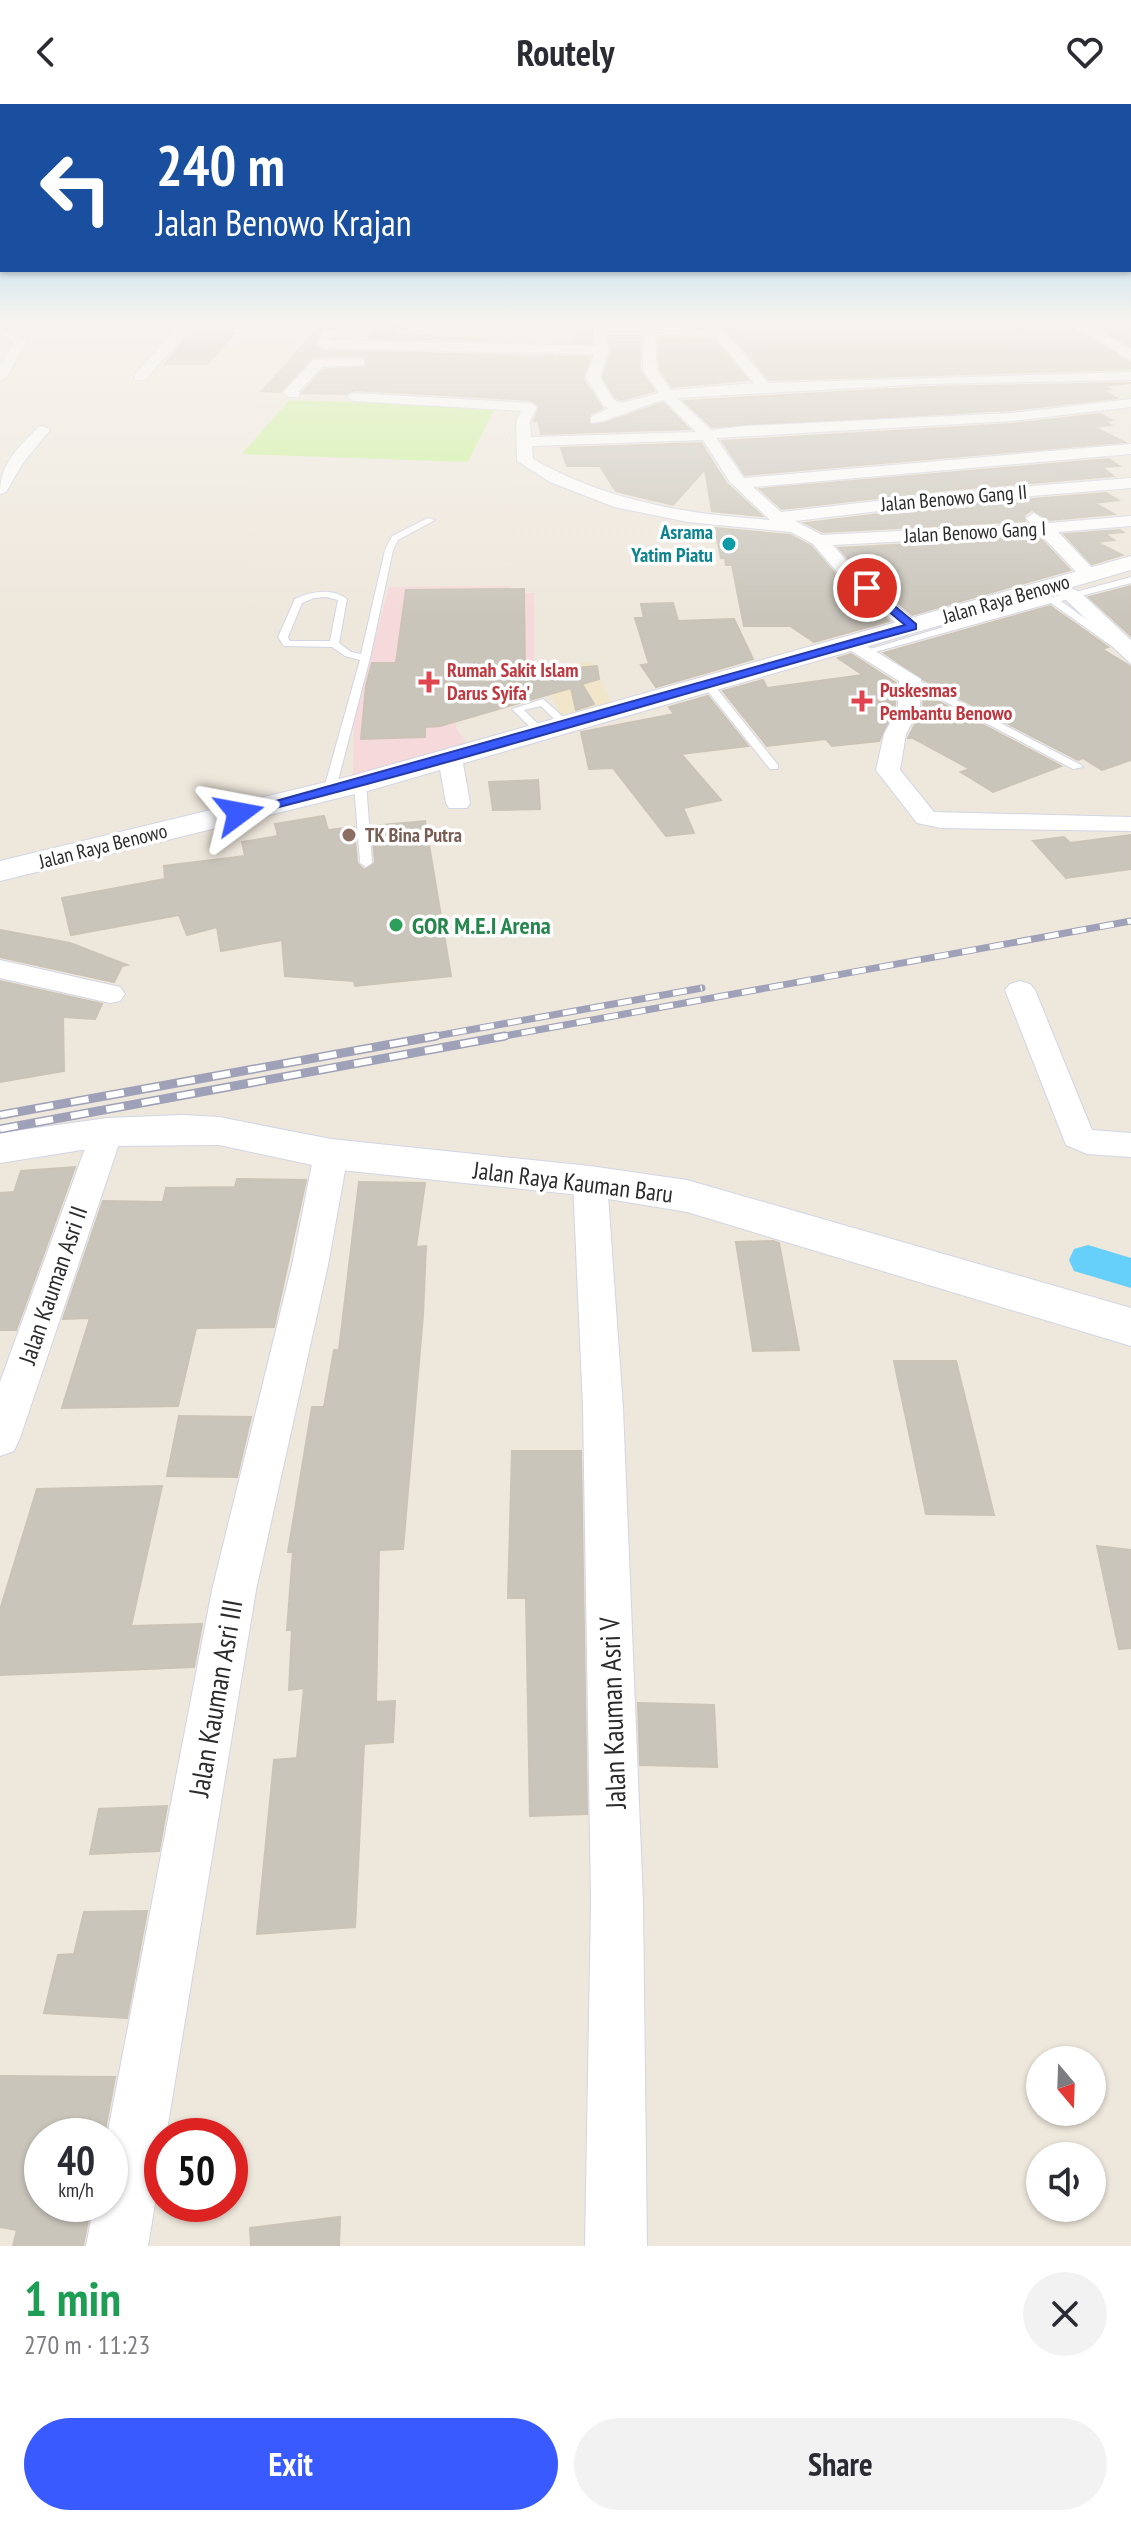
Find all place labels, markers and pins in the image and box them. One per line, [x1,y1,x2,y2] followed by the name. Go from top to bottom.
[630,519,713,568] place label: Asrama Yatim Piatu
[720,535,738,553] marker: Asrama Yatim Piatu
[833,554,901,622] pin
[447,657,578,706] place label: Rumah Sakit Islam Darus Syifa'
[418,671,440,693] marker: Rumah Sakit Islam Darus Syifa'
[880,677,1013,726] place label: Puskesmas Pembantu Benowo
[851,690,873,712] marker: Puskesmas Pembantu Benowo
[365,822,462,848] place label: TK Bina Putra
[340,826,358,844] marker: TK Bina Putra
[412,910,551,941] place label: GOR M.E.I Arena
[387,916,405,934] marker: GOR M.E.I Arena

